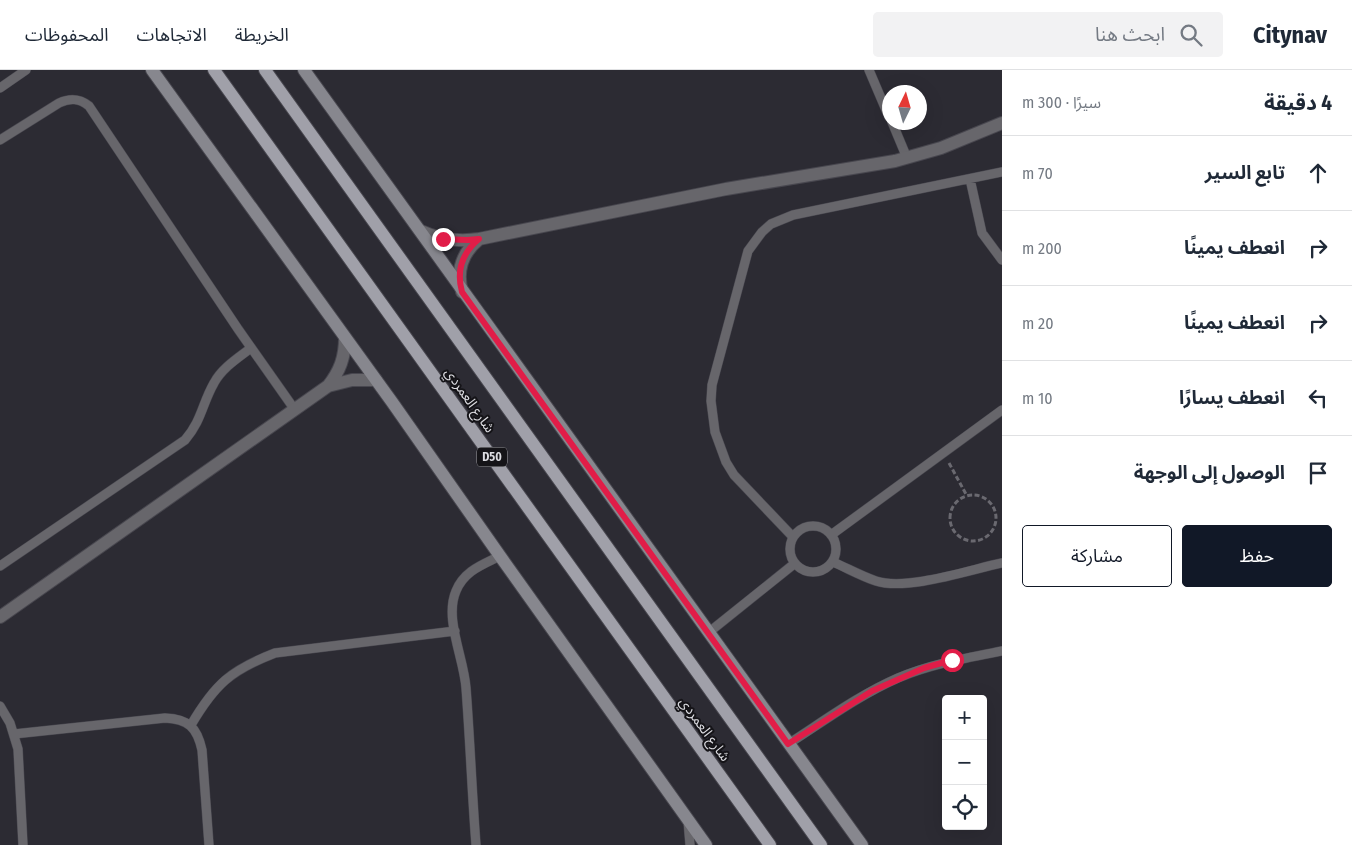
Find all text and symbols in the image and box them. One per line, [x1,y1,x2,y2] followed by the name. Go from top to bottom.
[873,12,1223,57] search box
[1177,21,1205,49] icon: search
[1253,21,1327,49] text: Citynav
[1095,23,1165,46] text: ابحث هنا
[25,24,109,46] text: المحفوظات
[137,24,207,46] text: الاتجاهات
[235,24,289,46] text: الخريطة
[882,85,927,130] north arrow
[1264,90,1332,116] text: 4 دقيقة
[1022,93,1101,112] text: سيرًا · 300 m
[1304,159,1332,187] icon: ahead
[1205,161,1285,184] text: تابع السير
[1022,164,1053,183] text: 70 m
[432,228,455,251] route end
[1304,234,1332,262] icon: right
[1184,236,1285,259] text: انعطف يمينًا
[1022,239,1062,258] text: 200 m
[1304,309,1332,337] icon: right
[1184,311,1285,334] text: انعطف يمينًا
[1022,314,1053,333] text: 20 m
[439,365,498,437] street label: شارع العمردي
[1304,384,1332,412] icon: left
[1179,386,1285,409] text: انعطف يسارًا
[1022,389,1053,408] text: 10 m
[477,448,507,467] road number: D50
[1304,459,1332,487] icon: arrive
[1134,461,1285,484] text: الوصول إلى الوجهة
[1022,525,1172,587] button: مشاركة
[1182,525,1332,587] button: حفظ
[941,649,964,672] route start
[674,694,734,766] street label: شارع العمردي
[942,695,987,830] map controls
[942,695,987,740] button: +
[942,740,987,785] button: −
[942,785,987,830] button: locate

